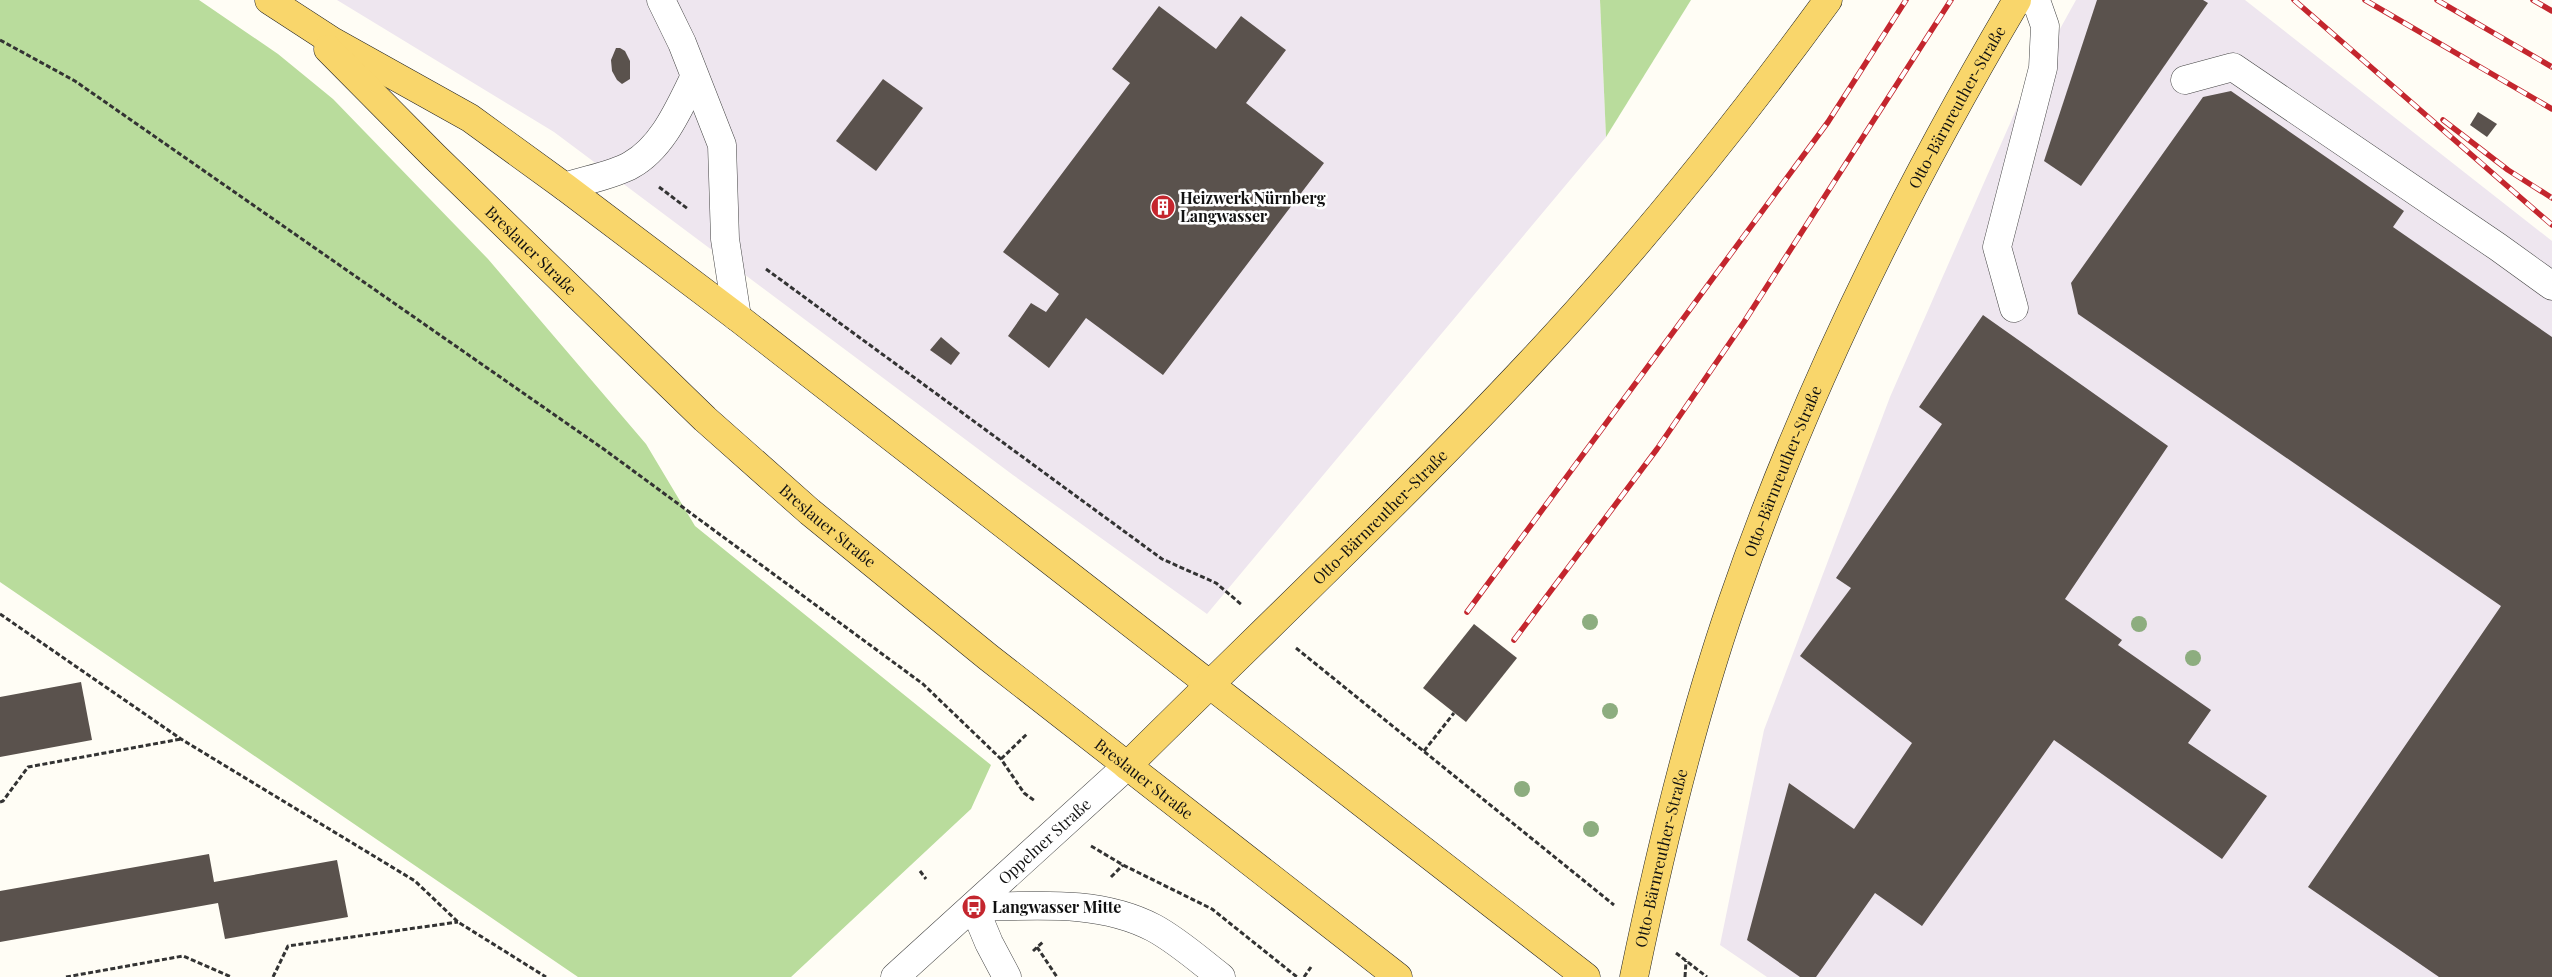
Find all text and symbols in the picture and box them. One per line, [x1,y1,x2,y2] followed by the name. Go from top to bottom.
[1903,22,2010,192] street label: Otto-Bärnreuther-Straße
[1180,187,1326,226] place label: Heizwerk Nürnberg Langwasser
[1150,194,1176,220] building icon: Heizwerk Nürnberg Langwasser
[481,201,582,299] street label: Breslauer Straße
[1738,382,1826,560] street label: Otto-Bärnreuther-Straße
[1307,444,1452,589] street label: Otto-Bärnreuther-Straße
[775,479,881,572] street label: Breslauer Straße
[1091,733,1198,823] street label: Breslauer Straße
[1629,766,1692,949] street label: Otto-Bärnreuther-Straße
[993,793,1095,888] street label: Oppelner Straße
[961,894,987,920] bus stop icon: Langwasser Mitte
[992,896,1121,917] place label: Langwasser Mitte

